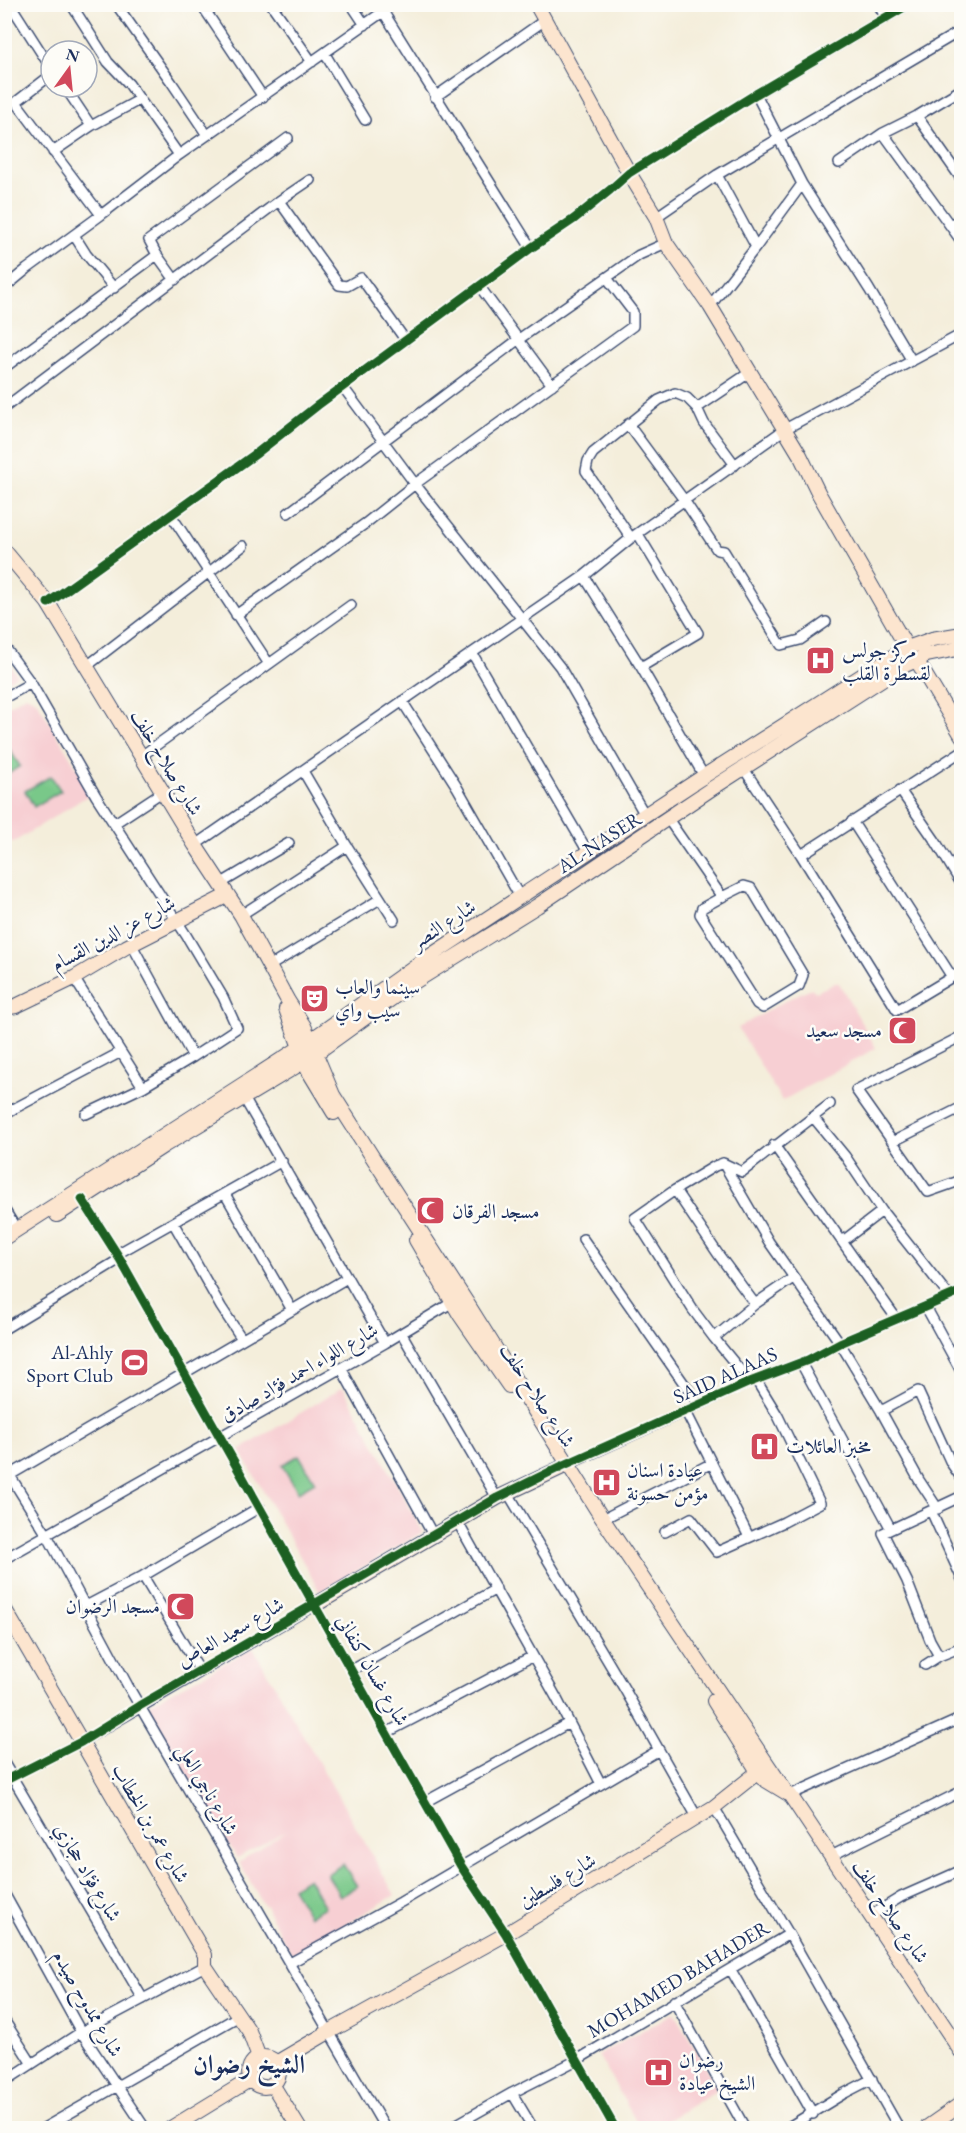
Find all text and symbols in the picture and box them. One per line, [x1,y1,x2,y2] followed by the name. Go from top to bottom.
[39,39,99,99] north arrow
[64,43,82,67] text: N
[842,637,931,687] place label: مركز جولس لقسطرة القلب
[805,645,837,677] hospital icon: مركز جولس لقسطرة القلب
[121,704,209,823] street label: شارع صلاح خلف
[551,805,647,879] street label: AL-NASER
[46,889,182,981] street label: شارع عز الدين القسام
[404,893,483,960] street label: شارع النصر
[335,974,420,1026] place label: سينما والعاب سيب واي
[298,982,330,1014] theatre icon: سينما والعاب سيب واي
[887,1014,919,1046] mosque icon: مسجد سعيد
[806,1017,882,1043] place label: مسجد سعيد
[415,1195,447,1227] mosque icon: مسجد الفرقان
[452,1198,539,1224] place label: مسجد الفرقان
[216,1316,385,1432] street label: شارع اللواء احمد فؤاد صادق
[490,1338,582,1455] street label: شارع صلاح خلف
[27,1339,113,1388] place label: Al-Ahly Sport Club
[669,1340,781,1410] street label: SAID ALAAS
[118,1347,150,1379] sports icon: Al-Ahly Sport Club
[749,1430,781,1462] hospital icon: مخبز العائلات
[786,1433,871,1459] place label: مخبز العائلات
[627,1457,709,1507] place label: عيادة اسنان مؤمن حسونة
[590,1466,622,1498] hospital icon: عيادة اسنان مؤمن حسونة
[165,1590,197,1622] mosque icon: مسجد الرضوان
[172,1591,291,1678] street label: شارع سعيد العاص
[66,1593,160,1619] place label: مسجد الرضوان
[326,1610,415,1733] street label: شارع غسان كنفاني
[165,1739,245,1843] street label: شارع ناجي العلي
[102,1759,196,1890] street label: شارع عمر بن الخطاب
[44,1818,128,1929] street label: شارع فؤاد حجازي
[513,1847,603,1918] street label: شارع فلسطين
[843,1854,935,1971] street label: شارع صلاح خلف
[582,1914,774,2044] street label: MOHAMED BAHADER
[42,1945,129,2064] street label: شارع ممدوح صيدم
[193,2047,305,2088] district label: الشيخ رضوان
[679,2047,755,2101] place label: رضوان الشيخ عيادة
[642,2056,674,2088] hospital icon: رضوان الشيخ عيادة

